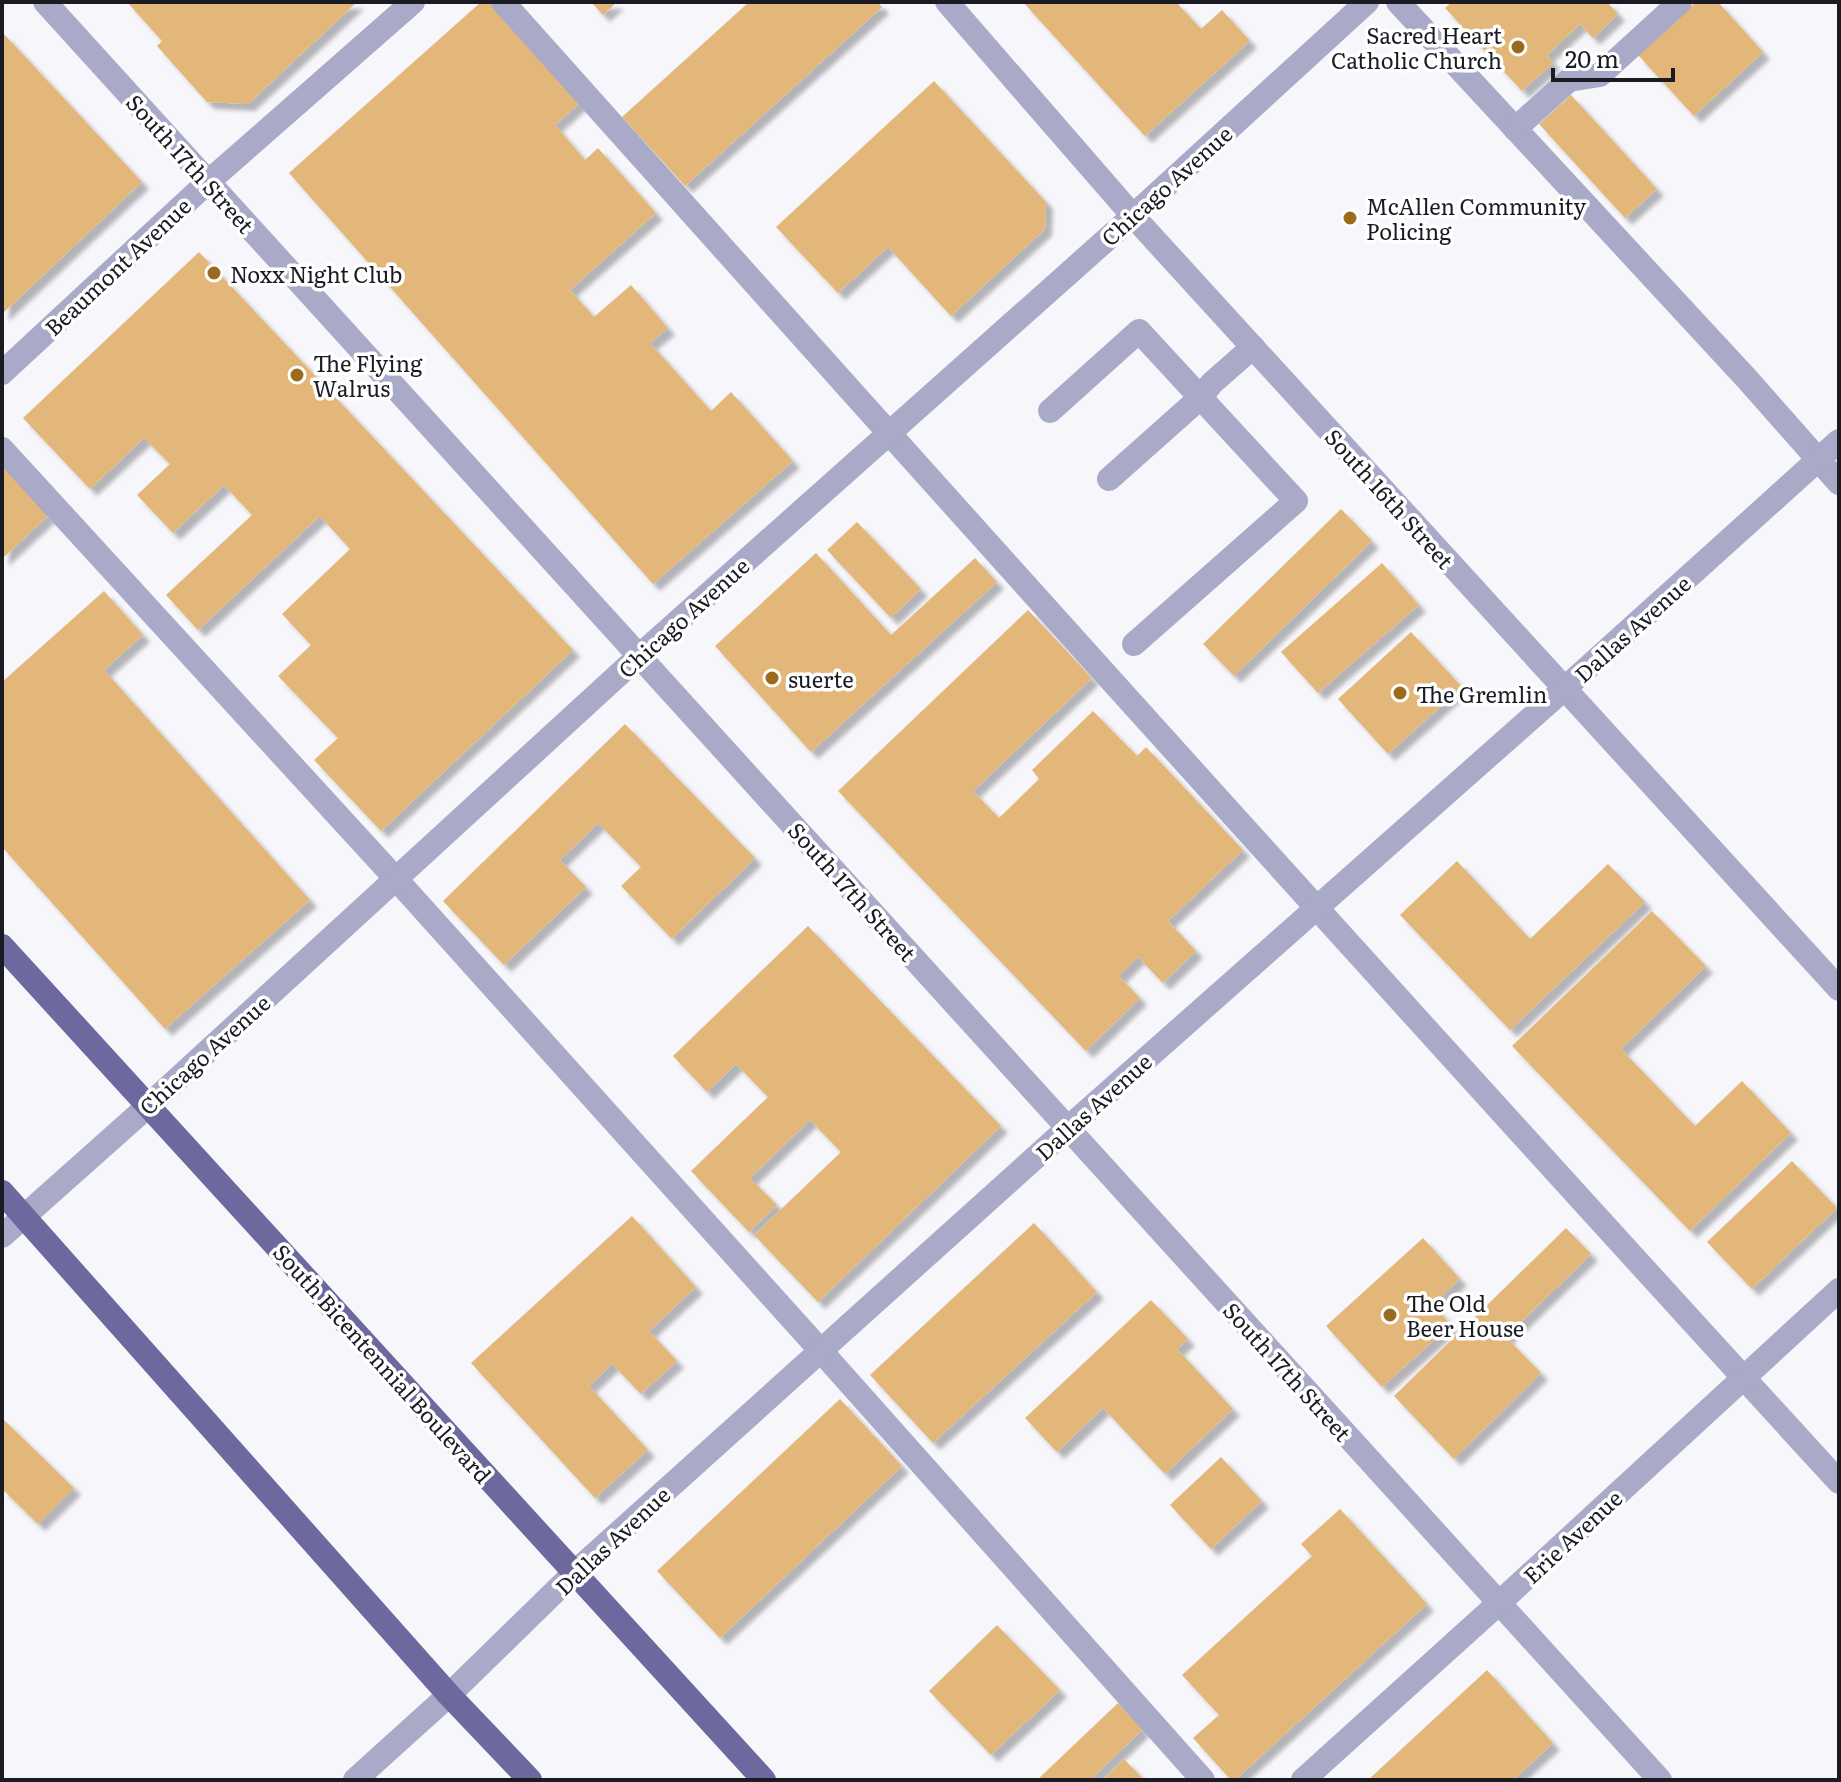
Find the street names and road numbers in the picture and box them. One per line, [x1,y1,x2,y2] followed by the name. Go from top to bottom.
[119,86,263,240] street label: South 17th Street
[1093,117,1239,253] street label: Chicago Avenue
[36,189,198,343] street label: Beaumont Avenue
[1318,421,1462,576] street label: South 16th Street
[610,549,756,685] street label: Chicago Avenue
[1566,567,1698,689] street label: Dallas Avenue
[781,814,925,968] street label: South 17th Street
[131,986,277,1122] street label: Chicago Avenue
[1027,1045,1159,1167] street label: Dallas Avenue
[266,1236,500,1490] street label: South Bicentennial Boulevard
[1216,1294,1360,1448] street label: South 17th Street
[547,1478,677,1602] street label: Dallas Avenue
[1515,1481,1629,1591] street label: Erie Avenue

